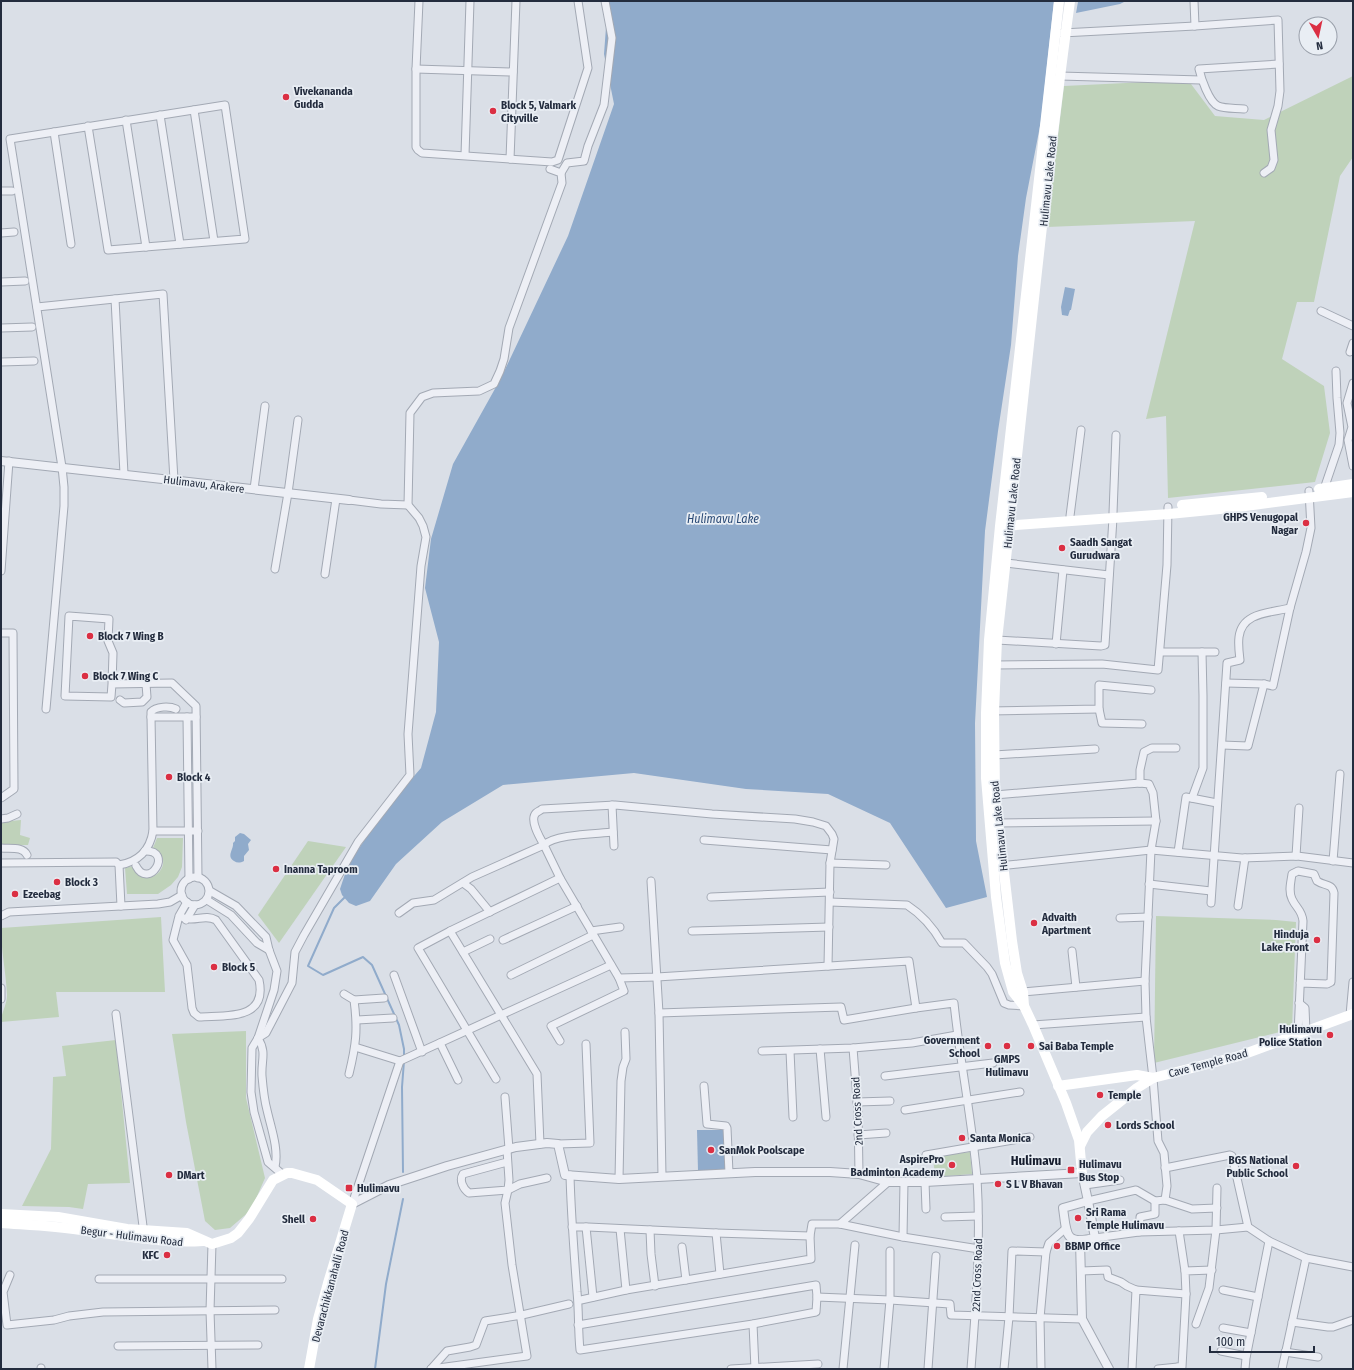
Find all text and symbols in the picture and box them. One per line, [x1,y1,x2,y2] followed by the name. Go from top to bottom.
[1298,16,1338,56] north arrow
[1315,38,1324,52] text: N
[293,85,353,111] place label: Vivekananda Gudda
[281,92,291,102] marker: Vivekananda Gudda
[501,99,576,125] place label: Block 5, Valmark Cityville
[488,106,498,116] marker: Block 5, Valmark Cityville
[1037,135,1060,227] street label: Hulimavu Lake Road
[1001,457,1024,549] street label: Hulimavu Lake Road
[163,473,245,496] street label: Hulimavu, Arakere
[1223,511,1299,537] place label: GHPS Venugopal Nagar
[687,512,759,526] water label: Hulimavu Lake
[1301,518,1311,528] marker: GHPS Venugopal Nagar
[1070,536,1132,562] place label: Saadh Sangat Gurudwara
[1057,543,1067,553] marker: Saadh Sangat Gurudwara
[98,630,164,643] place label: Block 7 Wing B
[85,631,95,641] marker: Block 7 Wing B
[93,670,158,683] place label: Block 7 Wing C
[80,671,90,681] marker: Block 7 Wing C
[177,771,211,784] place label: Block 4
[164,772,174,782] marker: Block 4
[988,780,1011,872] street label: Hulimavu Lake Road
[284,863,358,876] place label: Inanna Taproom
[271,864,281,874] marker: Inanna Taproom
[65,876,98,889] place label: Block 3
[52,877,62,887] marker: Block 3
[23,888,61,901] place label: Ezeebag
[10,889,20,899] marker: Ezeebag
[1041,911,1091,937] place label: Advaith Apartment
[1029,918,1039,928] marker: Advaith Apartment
[1261,928,1310,954] place label: Hinduja Lake Front
[1312,935,1322,945] marker: Hinduja Lake Front
[222,961,256,974] place label: Block 5
[209,962,219,972] marker: Block 5
[1259,1023,1322,1049] place label: Hulimavu Police Station
[1325,1030,1335,1040] marker: Hulimavu Police Station
[924,1034,981,1060] place label: Government School
[1039,1040,1114,1053] place label: Sai Baba Temple
[983,1041,993,1051] marker: Government School
[1002,1041,1012,1051] marker: GMPS Hulimavu
[1026,1041,1036,1051] marker: Sai Baba Temple
[1167,1047,1249,1080] street label: Cave Temple Road
[986,1053,1029,1079] place label: GMPS Hulimavu
[849,1076,866,1146] street label: 2nd Cross Road
[1108,1089,1142,1102] place label: Temple
[1095,1090,1105,1100] marker: Temple
[1116,1119,1176,1132] place label: Lords School
[1103,1120,1113,1130] marker: Lords School
[970,1132,1032,1145] place label: Santa Monica
[957,1133,967,1143] marker: Santa Monica
[719,1144,805,1157] place label: SanMok Poolscape
[706,1145,716,1155] marker: SanMok Poolscape
[851,1153,945,1179] place label: AspirePro Badminton Academy
[1011,1153,1062,1168] district label: Hulimavu
[1227,1154,1289,1180] place label: BGS National Public School
[1079,1158,1122,1184] place label: Hulimavu Bus Stop
[947,1160,957,1170] marker: AspirePro Badminton Academy
[1291,1161,1301,1171] marker: BGS National Public School
[1066,1165,1076,1175] marker: Hulimavu Bus Stop
[177,1169,205,1182] place label: DMart
[164,1170,174,1180] marker: DMart
[1006,1178,1063,1191] place label: S L V Bhavan
[993,1179,1003,1189] marker: S L V Bhavan
[357,1182,400,1195] place label: Hulimavu
[344,1183,354,1193] marker: Hulimavu
[1086,1206,1165,1232] place label: Sri Rama Temple Hulimavu
[282,1213,306,1226] place label: Shell
[1073,1213,1083,1223] marker: Sri Rama Temple Hulimavu
[308,1214,318,1224] marker: Shell
[80,1224,184,1249] street label: Begur - Hulimavu Road
[309,1229,352,1344] street label: Devarachikkanahalli Road
[970,1238,985,1312] street label: 22nd Cross Road
[1065,1240,1121,1253] place label: BBMP Office
[1052,1241,1062,1251] marker: BBMP Office
[142,1249,159,1262] place label: KFC
[162,1250,172,1260] marker: KFC
[1210,1328,1314,1354] scale bar
[1216,1335,1245,1349] text: 100 m

